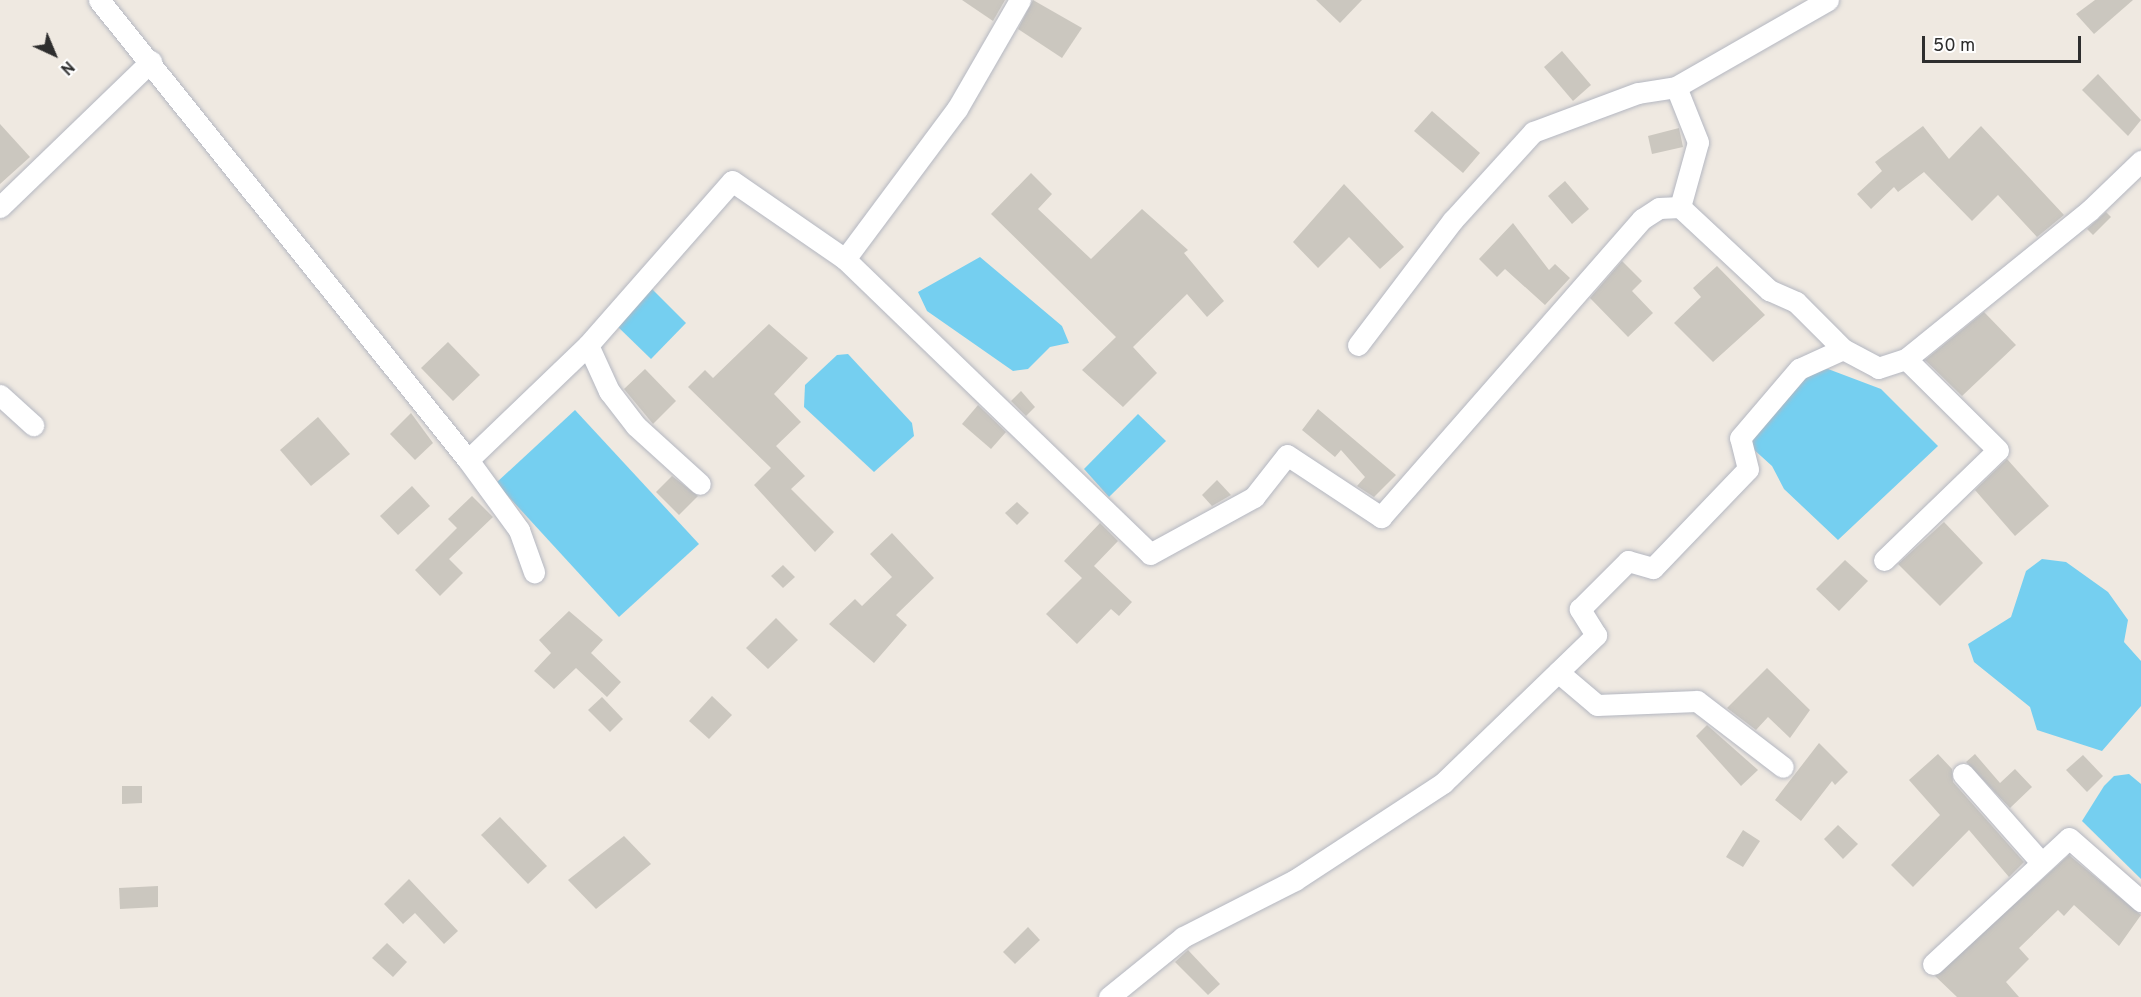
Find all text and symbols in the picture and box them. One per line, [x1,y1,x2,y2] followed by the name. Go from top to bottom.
[24,24,84,84] north arrow
[1925,24,2084,62] scale bar
[1933,35,1975,58] text: 50 m
[55,56,78,78] text: N

